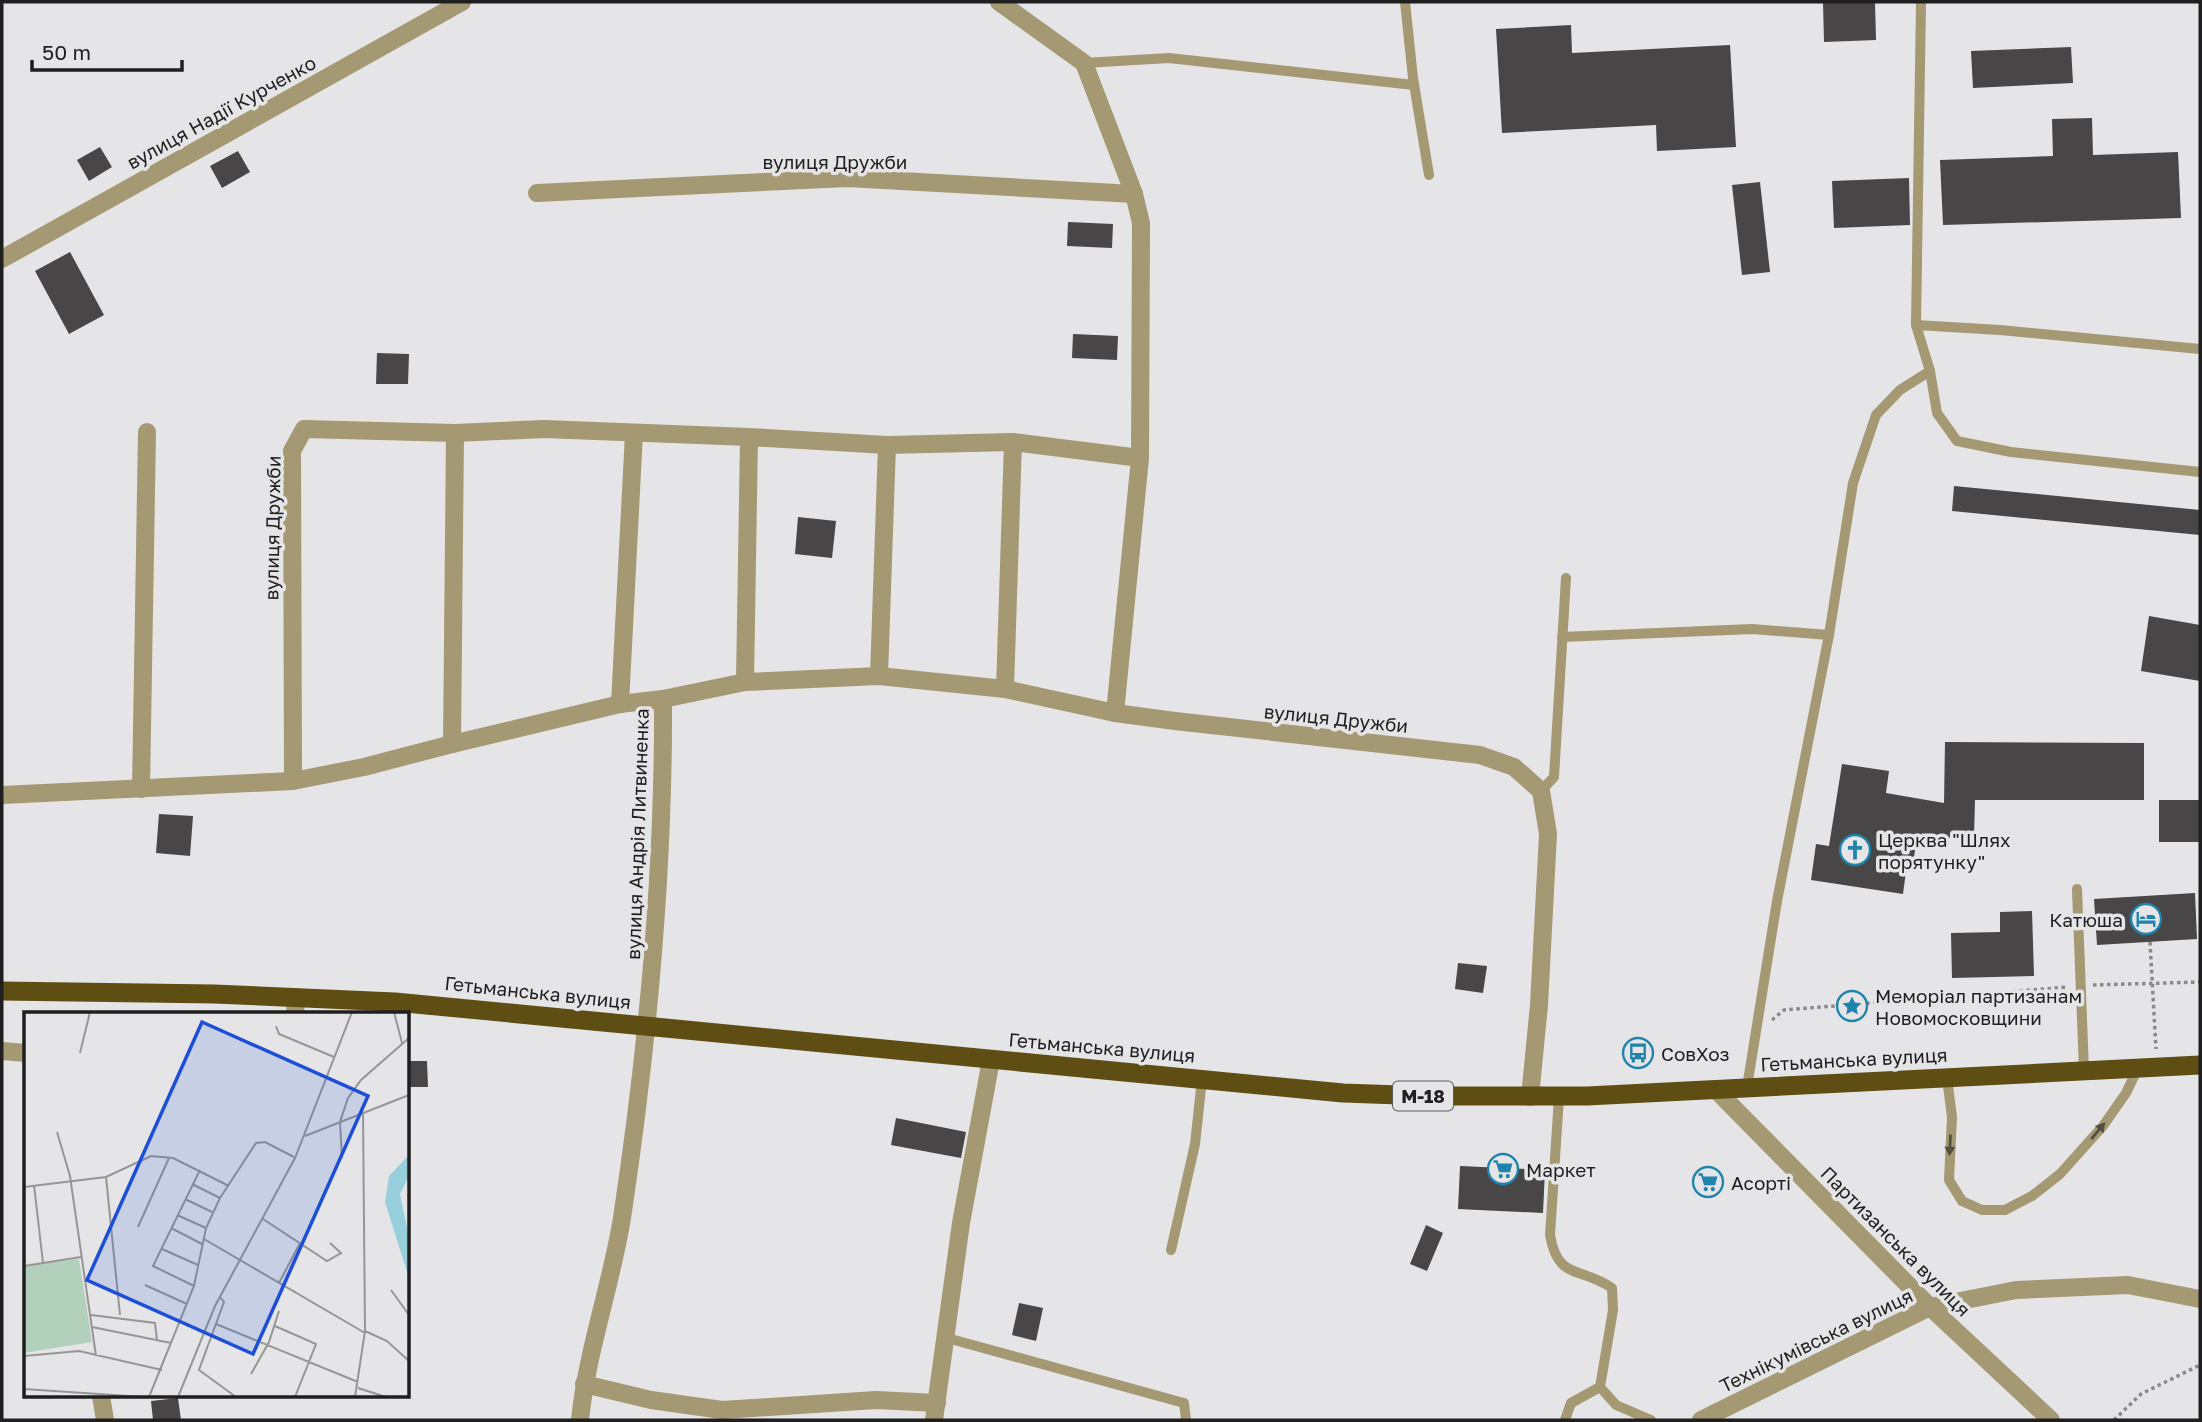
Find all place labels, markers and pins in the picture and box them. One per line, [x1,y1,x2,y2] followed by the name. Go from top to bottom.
[1878,828,2010,873] place label: Церква "Шлях порятунку"
[1838,833,1872,867] church icon: Церква "Шлях порятунку"
[2129,902,2163,936] hotel icon: Катюша
[2049,908,2123,931] place label: Катюша
[1875,984,2082,1029] place label: Меморіал партизанам Новомосковщини
[1835,989,1869,1023] place icon: Меморіал партизанам Новомосковщини
[1621,1036,1655,1070] bus stop icon: СовХоз
[1661,1042,1730,1065] place label: СовХоз
[1486,1152,1520,1186] supermarket icon: Маркет
[1526,1158,1595,1181] place label: Маркет
[1691,1165,1725,1199] supermarket icon: Асорті
[1731,1171,1791,1194] place label: Асорті

